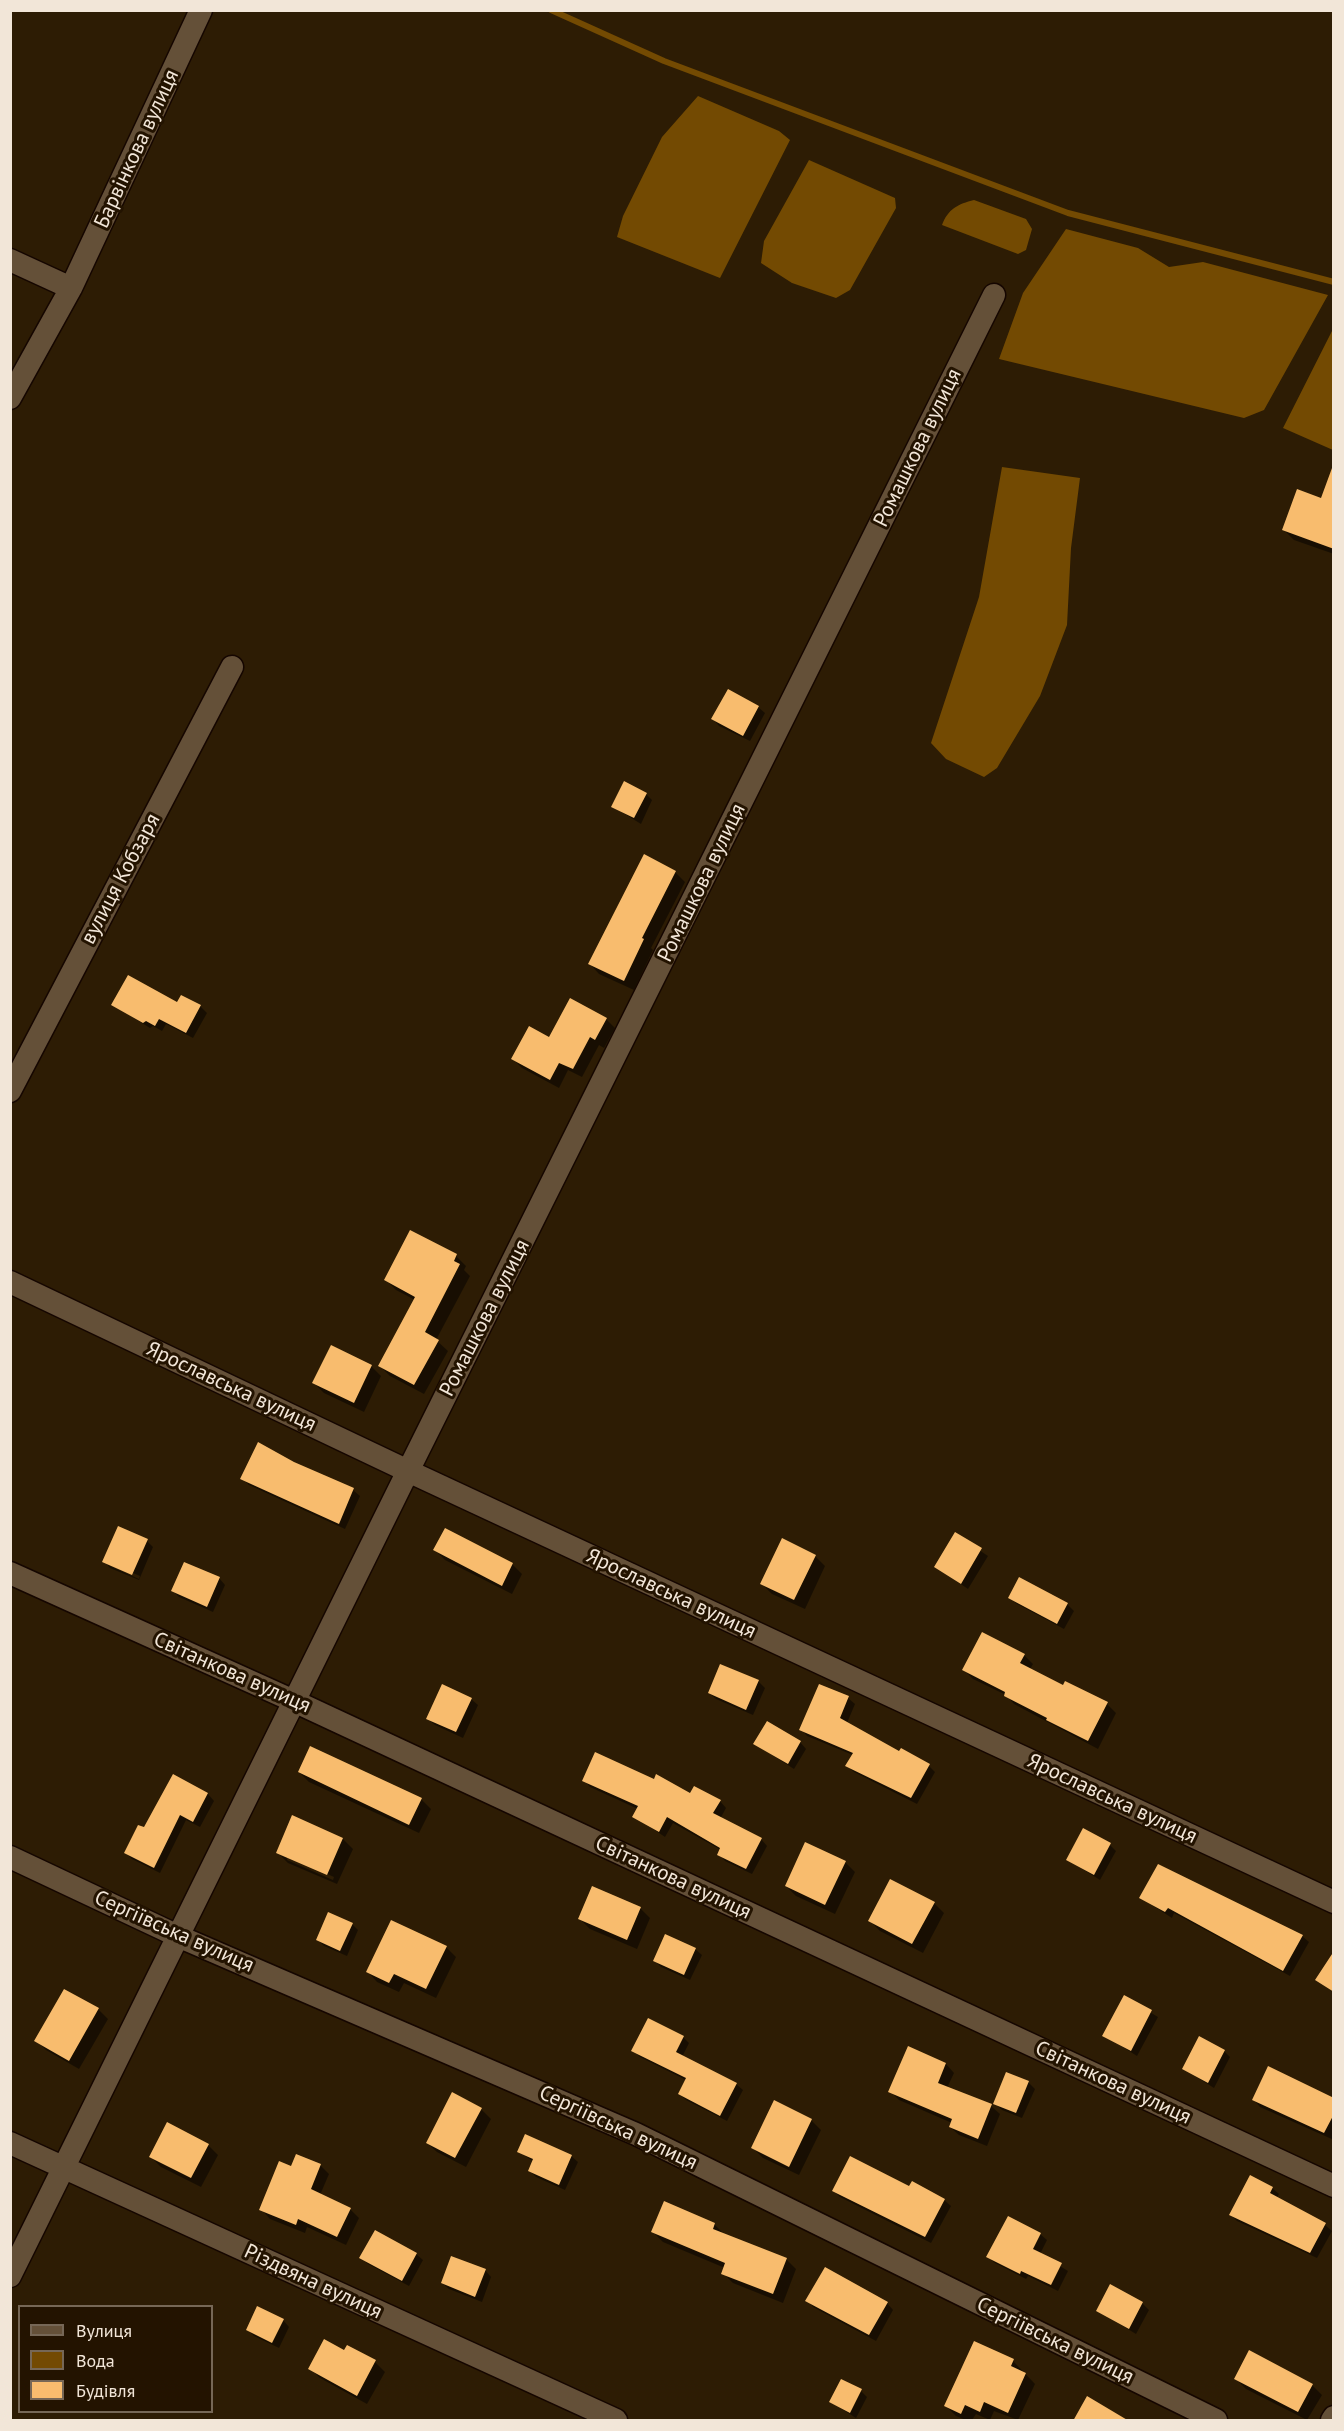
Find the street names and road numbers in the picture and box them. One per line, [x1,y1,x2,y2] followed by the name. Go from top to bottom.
[89,66,185,232] street label: Барвінкова вулиця
[869,365,967,531] street label: Ромашкова вулиця
[653,800,751,966] street label: Ромашкова вулиця
[76,809,166,949] street label: вулиця Кобзаря
[435,1235,535,1401] street label: Ромашкова вулиця
[142,1337,320,1437] street label: Ярославська вулиця
[582,1544,760,1644] street label: Ярославська вулиця
[150,1627,314,1719] street label: Світанкова вулиця
[1023,1749,1201,1849] street label: Ярославська вулиця
[591,1831,755,1925] street label: Світанкова вулиця
[90,1886,258,1978] street label: Сергіївська вулиця
[1031,2036,1195,2130] street label: Світанкова вулиця
[535,2080,701,2176] street label: Сергіївська вулиця
[240,2239,386,2325] street label: Різдвяна вулиця
[972,2292,1138,2390] street label: Сергіївська вулиця

